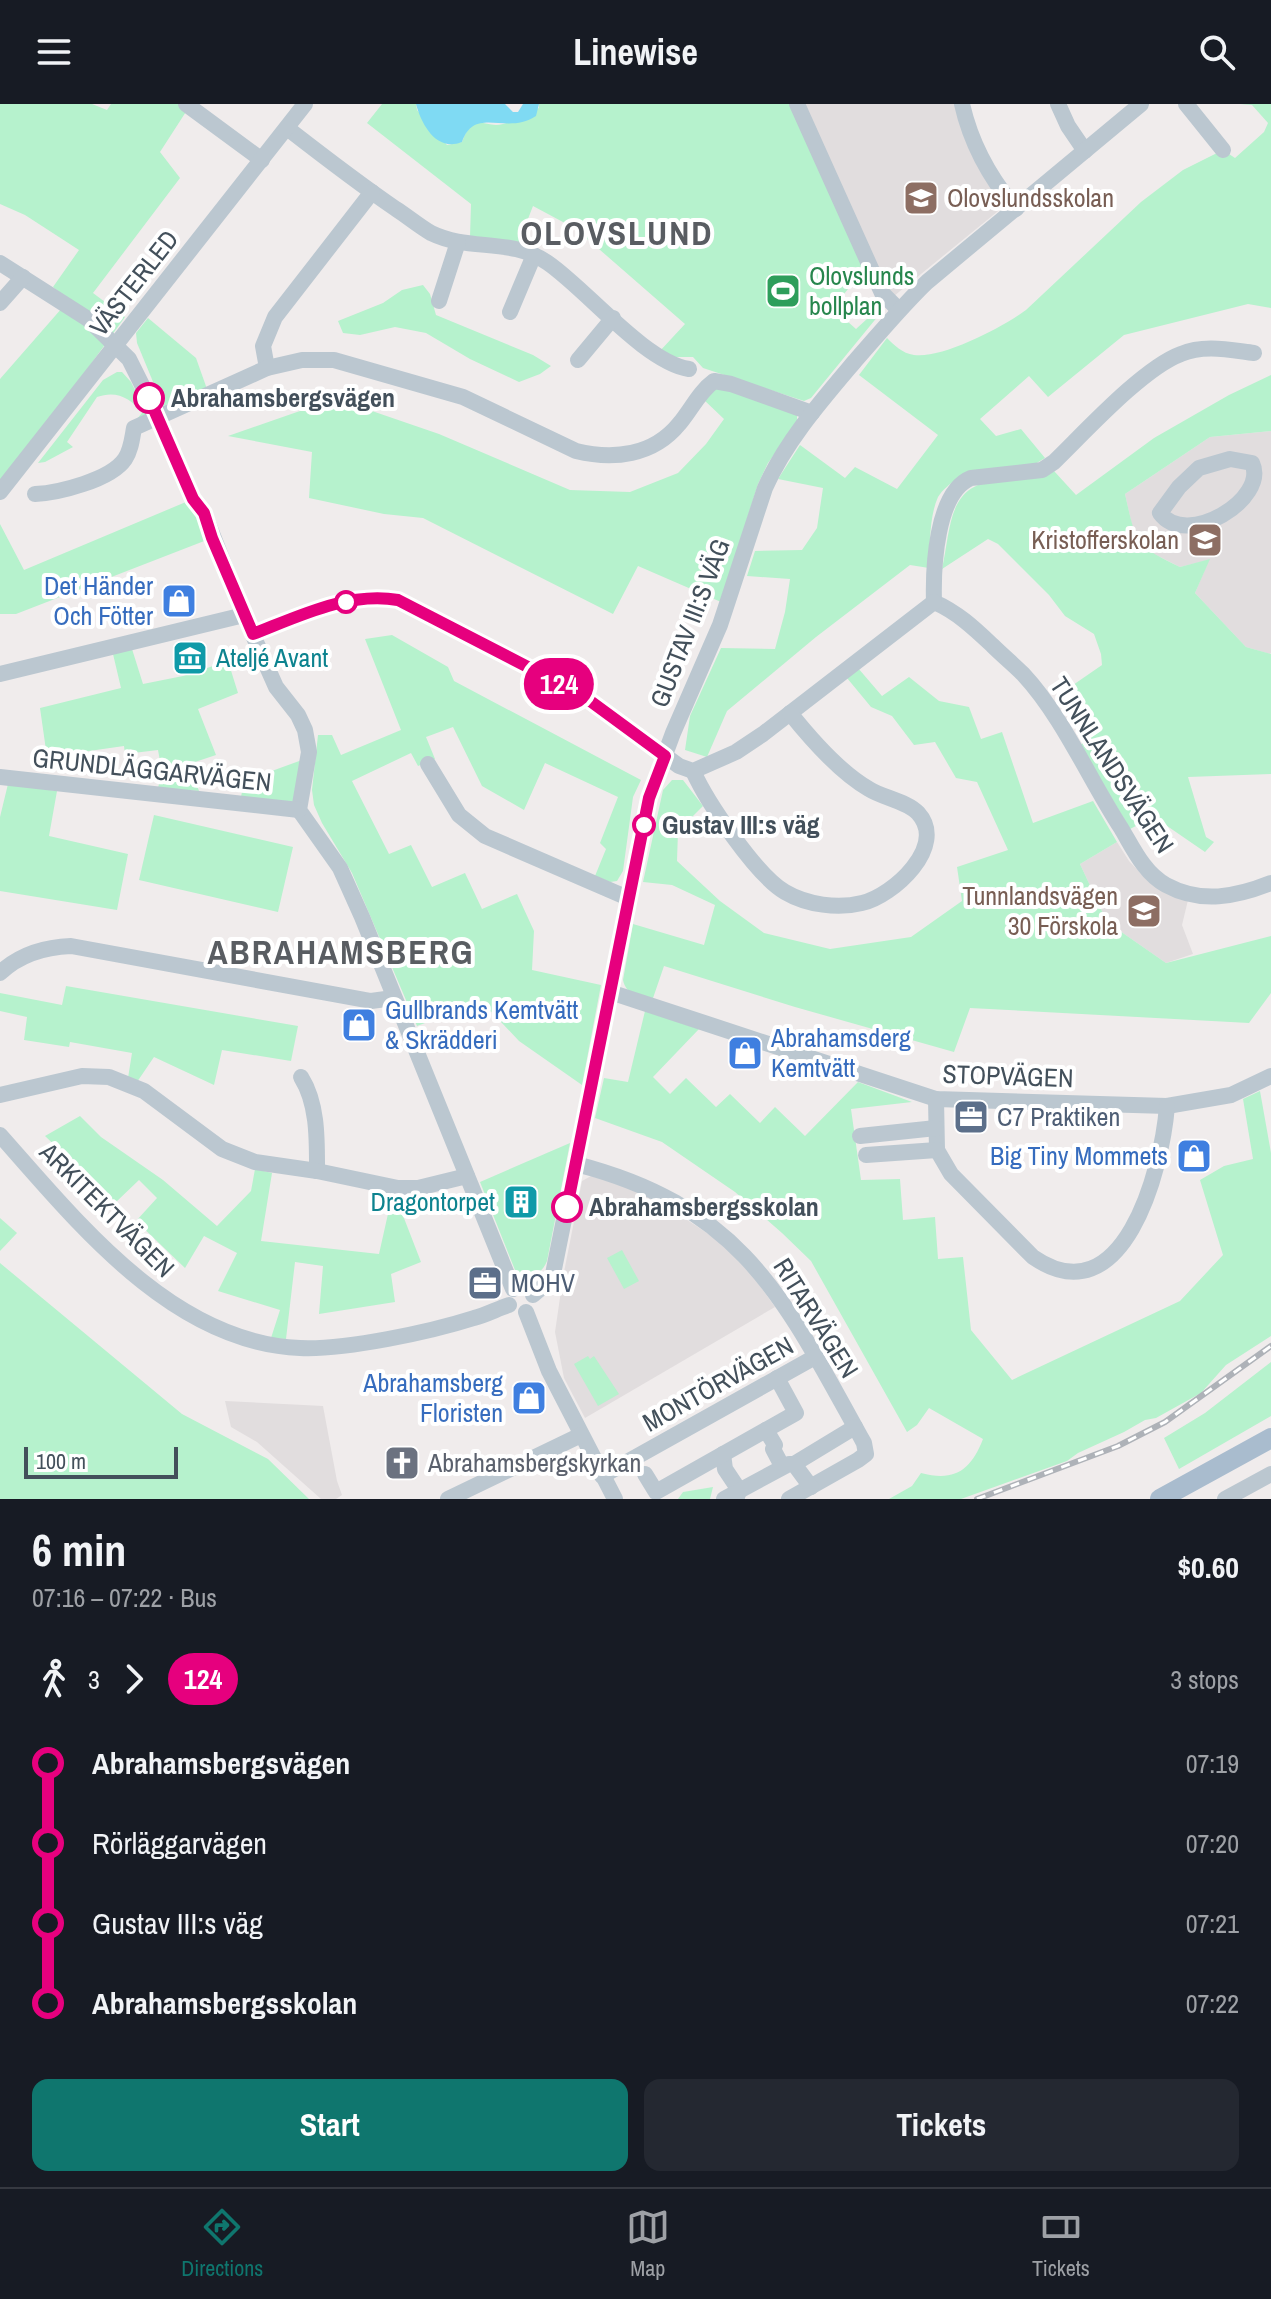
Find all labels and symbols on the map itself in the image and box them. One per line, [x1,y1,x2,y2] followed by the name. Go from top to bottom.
[902,179,940,217] school or university icon: Olovslundsskolan
[947,180,1114,215] place label: Olovslundsskolan
[520,210,714,256] district label: OLOVSLUND
[81,223,186,343] street label: VÄSTERLED
[809,258,914,323] place label: Olovslunds bollplan
[764,272,802,310] sports icon: Olovslunds bollplan
[171,380,395,415] place label: Abrahamsbergsvägen
[134,383,164,413] marker: Abrahamsbergsvägen
[1186,521,1224,559] school or university icon: Kristofferskolan
[1031,522,1179,557] place label: Kristofferskolan
[641,534,738,712] street label: GUSTAV III:S VÄG
[44,568,153,633] place label: Det Händer Och Fötter
[160,582,198,620] shop icon: Det Händer Och Fötter
[335,591,357,613] unlabelled marker
[171,639,209,677] museum icon: Ateljé Avant
[215,640,328,675] place label: Ateljé Avant
[513,658,605,710] line badge: 124
[1042,670,1182,860] street label: TUNNLANDSVÄGEN
[31,740,273,799] street label: GRUNDLÄGGARVÄGEN
[662,807,820,842] place label: Gustav III:s väg
[633,814,655,836] marker: Gustav III:s väg
[962,878,1118,943] place label: Tunnlandsvägen 30 Förskola
[1125,892,1163,930] school or university icon: Tunnlandsvägen 30 Förskola
[207,929,475,975] district label: ABRAHAMSBERG
[385,992,578,1057] place label: Gullbrands Kemtvätt & Skrädderi
[340,1006,378,1044] shop icon: Gullbrands Kemtvätt & Skrädderi
[770,1020,911,1085] place label: Abrahamsderg Kemtvätt
[726,1034,764,1072] shop icon: Abrahamsderg Kemtvätt
[942,1056,1074,1095] street label: STOPVÄGEN
[952,1098,990,1136] office icon: C7 Praktiken
[997,1099,1120,1134] place label: C7 Praktiken
[32,1134,182,1285] street label: ARKITEKTVÄGEN
[1175,1137,1213,1175] shop icon: Big Tiny Mommets
[990,1138,1168,1173] place label: Big Tiny Mommets
[502,1183,540,1221] building icon: Dragontorpet
[371,1184,495,1219] place label: Dragontorpet
[589,1189,819,1224] place label: Abrahamsbergsskolan
[552,1192,582,1222] marker: Abrahamsbergsskolan
[766,1251,867,1384] street label: RITARVÄGEN
[466,1264,504,1302] office icon: MOHV
[511,1265,576,1300] place label: MOHV
[636,1328,799,1439] street label: MONTÖRVÄGEN
[362,1365,503,1430] place label: Abrahamsberg Floristen
[510,1379,548,1417] shop icon: Abrahamsberg Floristen
[24,1443,178,1479] scale bar
[383,1444,421,1482] church icon: Abrahamsbergskyrkan
[427,1445,641,1480] place label: Abrahamsbergskyrkan

